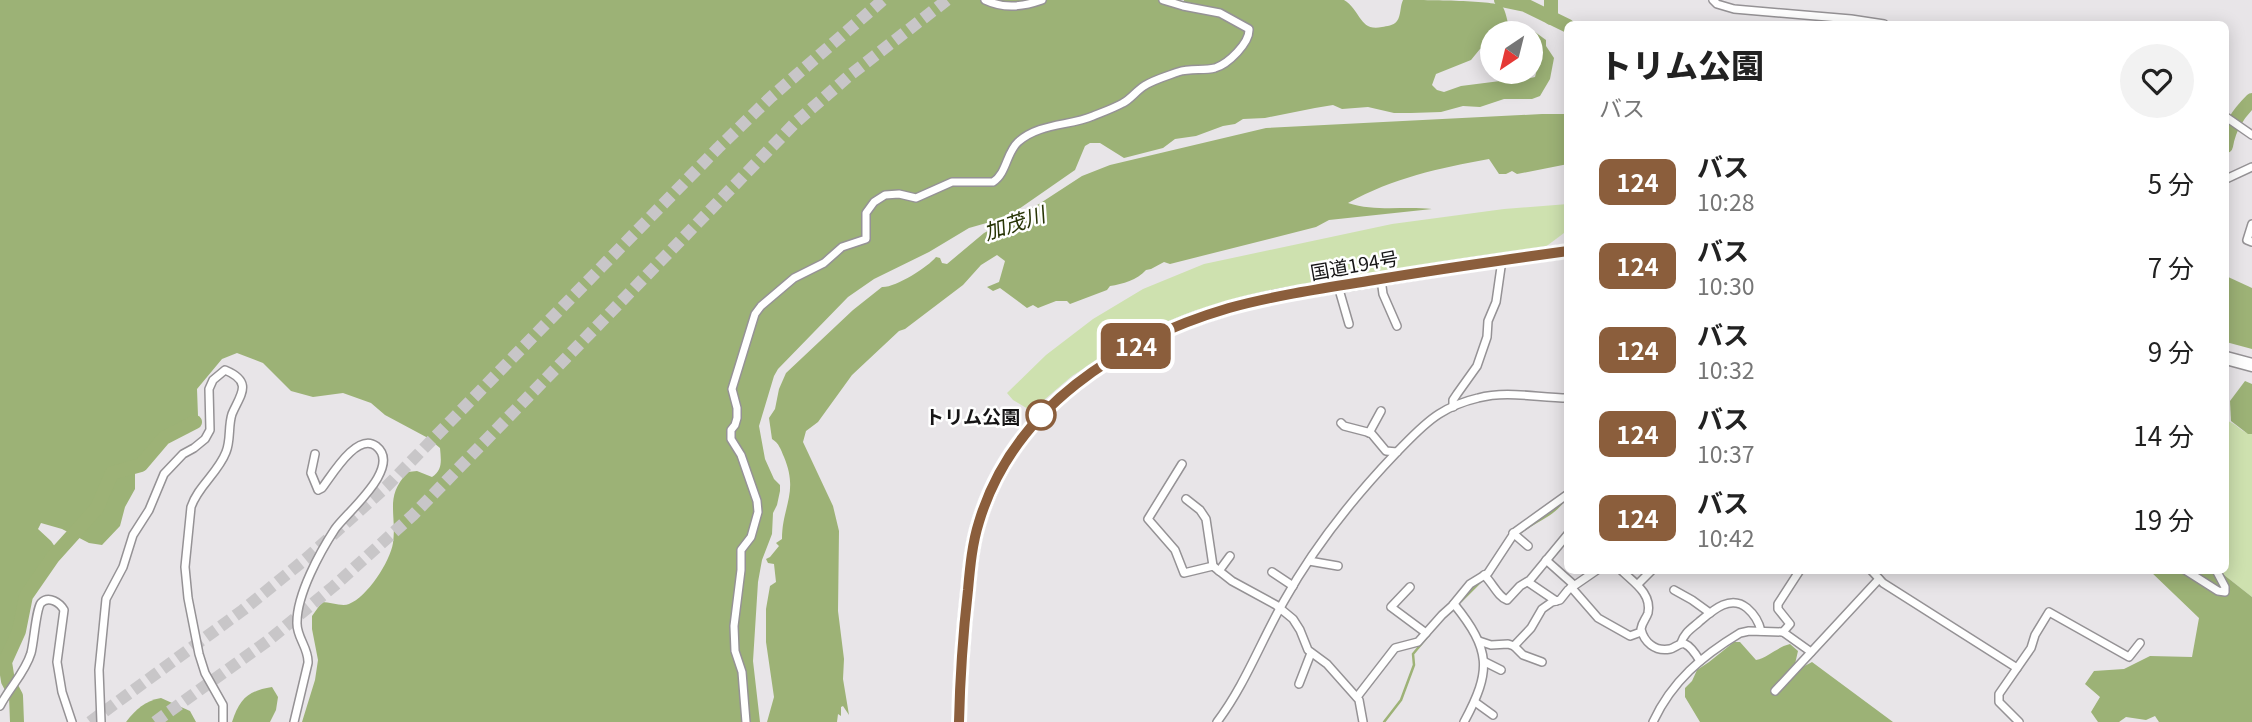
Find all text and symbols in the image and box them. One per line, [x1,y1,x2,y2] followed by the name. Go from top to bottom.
[1480,21,1544,84] north arrow
[1480,21,1543,84] map controls
[1599,40,1764,88] text: トリム公園
[2120,44,2194,118] button: heart
[1599,90,1645,124] text: バス
[1697,147,1749,184] text: バス
[1616,164,1659,199] text: 124
[2148,164,2194,201] text: 5 分
[1697,184,1754,218] text: 10:28
[979,197,1050,246] water label: 加茂川
[1697,231,1749,268] text: バス
[1308,243,1400,285] street label: 国道194号
[1616,248,1659,283] text: 124
[2148,248,2194,285] text: 7 分
[1697,268,1754,302] text: 10:30
[1697,315,1749,352] text: バス
[1096,323,1176,369] line badge: 124
[1115,328,1157,363] text: 124
[1616,332,1659,367] text: 124
[2148,332,2194,369] text: 9 分
[1697,352,1754,386] text: 10:32
[1697,399,1749,436] text: バス
[1026,400,1056,430] marker: トリム公園
[925,402,1020,429] place label: トリム公園
[1616,416,1659,451] text: 124
[2133,416,2194,453] text: 14 分
[1697,436,1754,470] text: 10:37
[1697,483,1749,520] text: バス
[1616,500,1659,535] text: 124
[2133,500,2194,537] text: 19 分
[1697,520,1754,554] text: 10:42

